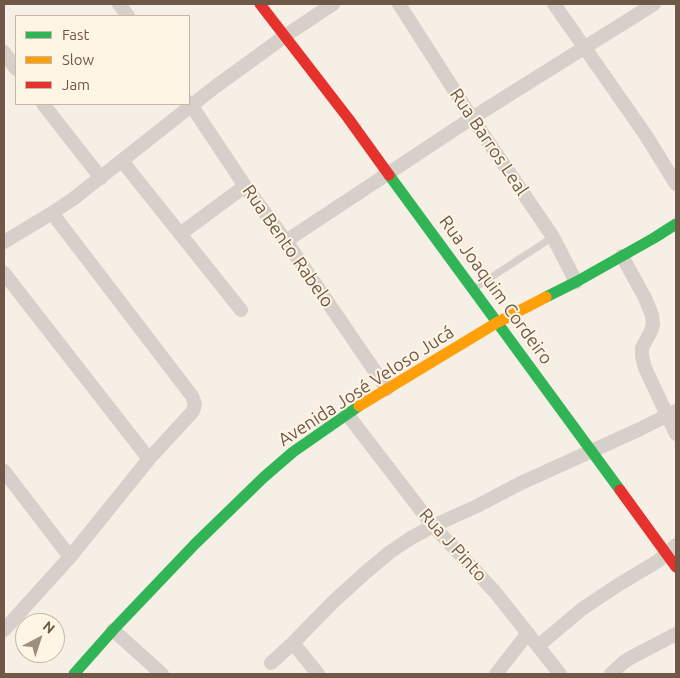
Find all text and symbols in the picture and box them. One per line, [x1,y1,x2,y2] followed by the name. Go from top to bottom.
[15,15,190,105] legend
[62,26,89,43] text: Fast
[62,51,94,68] text: Slow
[62,76,90,93] text: Jam
[445,84,533,200] street label: Rua Barros Leal
[238,181,338,311] street label: Rua Bento Rabelo
[435,211,557,369] street label: Rua Joaquim Cordeiro
[274,321,458,451] street label: Avenida José Veloso Jucá
[415,504,491,586] street label: Rua J Pinto
[15,613,65,663] north arrow
[40,618,58,637] text: N

